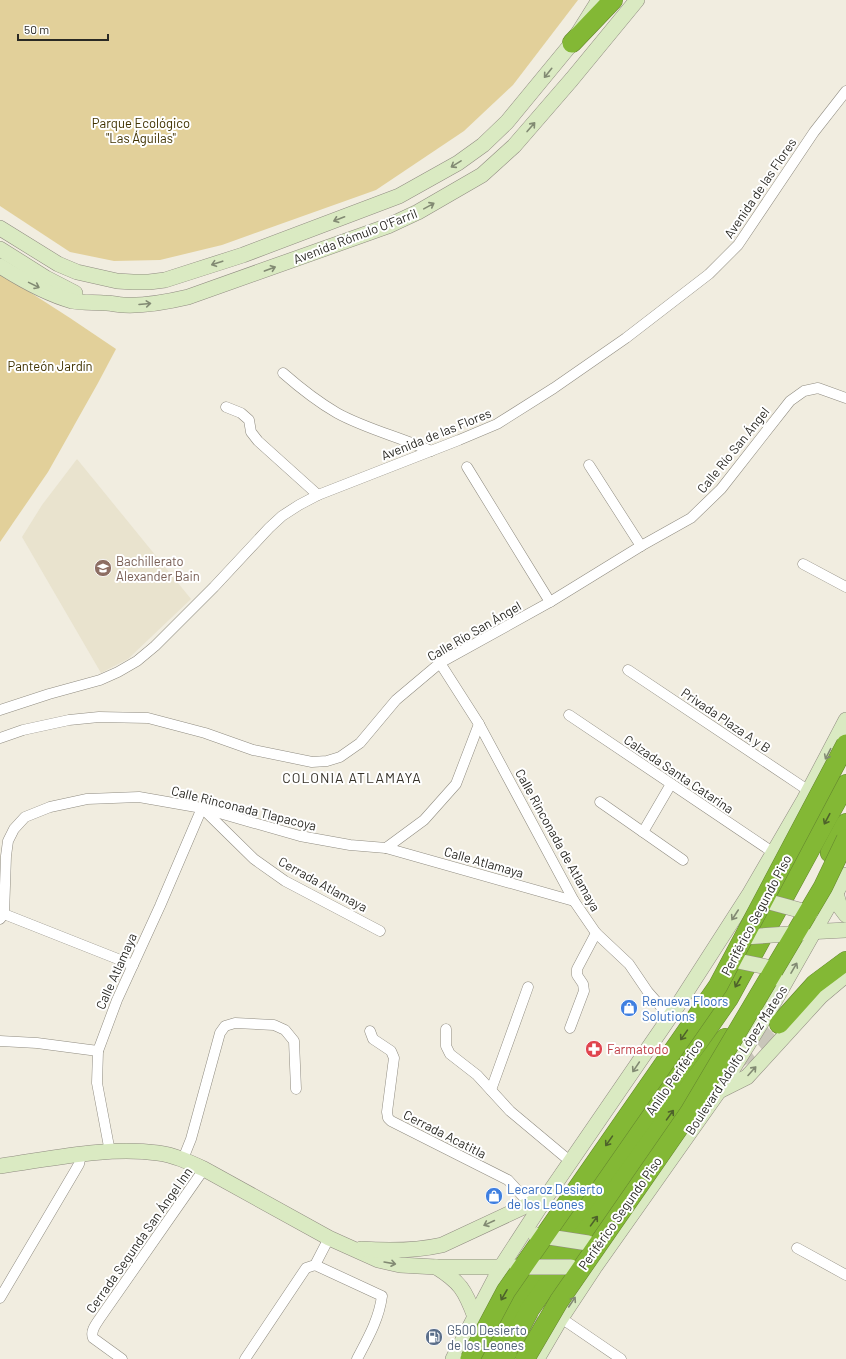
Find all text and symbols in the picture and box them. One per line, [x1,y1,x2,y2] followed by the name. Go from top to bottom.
[18,16,108,42] scale bar
[24,22,49,36] text: 50 m
[544,68,553,79] one-way arrow
[92,115,190,146] park label: Parque Ecológico "Las Águilas"
[526,122,535,132] one-way arrow
[721,135,799,241] street label: Avenida de las Flores
[451,160,462,168] one-way arrow
[423,202,435,210] one-way arrow
[291,205,419,267] street label: Avenida Rómulo O'Farril
[333,215,345,223] one-way arrow
[211,260,223,268] one-way arrow
[263,264,275,272] one-way arrow
[28,282,40,289] one-way arrow
[138,300,151,308] one-way arrow
[7,358,93,374] park label: Panteón Jardín
[693,404,773,496] street label: Calle Río San Ángel
[379,405,493,463] street label: Avenida de las Flores
[116,553,200,584] place label: Bachillerato Alexander Bain
[93,558,113,578] school or university icon: Bachillerato Alexander Bain
[424,598,524,664] street label: Calle Río San Ángel
[678,684,774,756] street label: Privada Plaza A y B
[621,731,737,817] street label: Calzada Santa Catarina
[824,748,831,760] one-way arrow
[512,766,604,914] street label: Calle Rinconada de Atlamaya
[282,769,422,786] district label: COLONIA ATLAMAYA
[170,782,318,834] street label: Calle Rinconada Tlapacoya
[823,813,831,825] one-way arrow
[442,843,526,881] street label: Calle Atlamaya
[717,852,795,978] street label: Periférico Segundo Piso
[276,853,370,915] street label: Cerrada Atlamaya
[731,910,739,921] one-way arrow
[92,930,140,1012] street label: Calle Atlamaya
[790,962,798,974] one-way arrow
[734,976,741,988] one-way arrow
[682,982,790,1138] street label: Boulevard Adolfo López Mateos
[642,993,728,1024] place label: Renueva Floors Solutions
[619,998,639,1018] shop icon: Renueva Floors Solutions
[680,1029,688,1040] one-way arrow
[642,1036,706,1118] street label: Anillo Periférico
[584,1039,604,1059] pharmacy icon: Farmatodo
[607,1041,669,1057] place label: Farmatodo
[632,1061,640,1072] one-way arrow
[748,1066,757,1077] one-way arrow
[401,1106,489,1162] street label: Cerrada Acatitla
[665,1110,674,1121] one-way arrow
[605,1136,613,1147] one-way arrow
[575,1153,665,1273] street label: Periférico Segundo Piso
[82,1164,196,1316] street label: Cerrada Segunda San Ángel Inn
[507,1181,603,1212] place label: Lecaroz Desierto de los Leones
[484,1186,504,1206] shop icon: Lecaroz Desierto de los Leones
[590,1215,598,1226] one-way arrow
[484,1220,496,1227] one-way arrow
[383,1259,396,1267] one-way arrow
[500,1289,508,1301] one-way arrow
[568,1296,576,1307] one-way arrow
[447,1322,527,1353] place label: G500 Desierto de los Leones
[424,1327,444,1347] fuel station icon: G500 Desierto de los Leones

